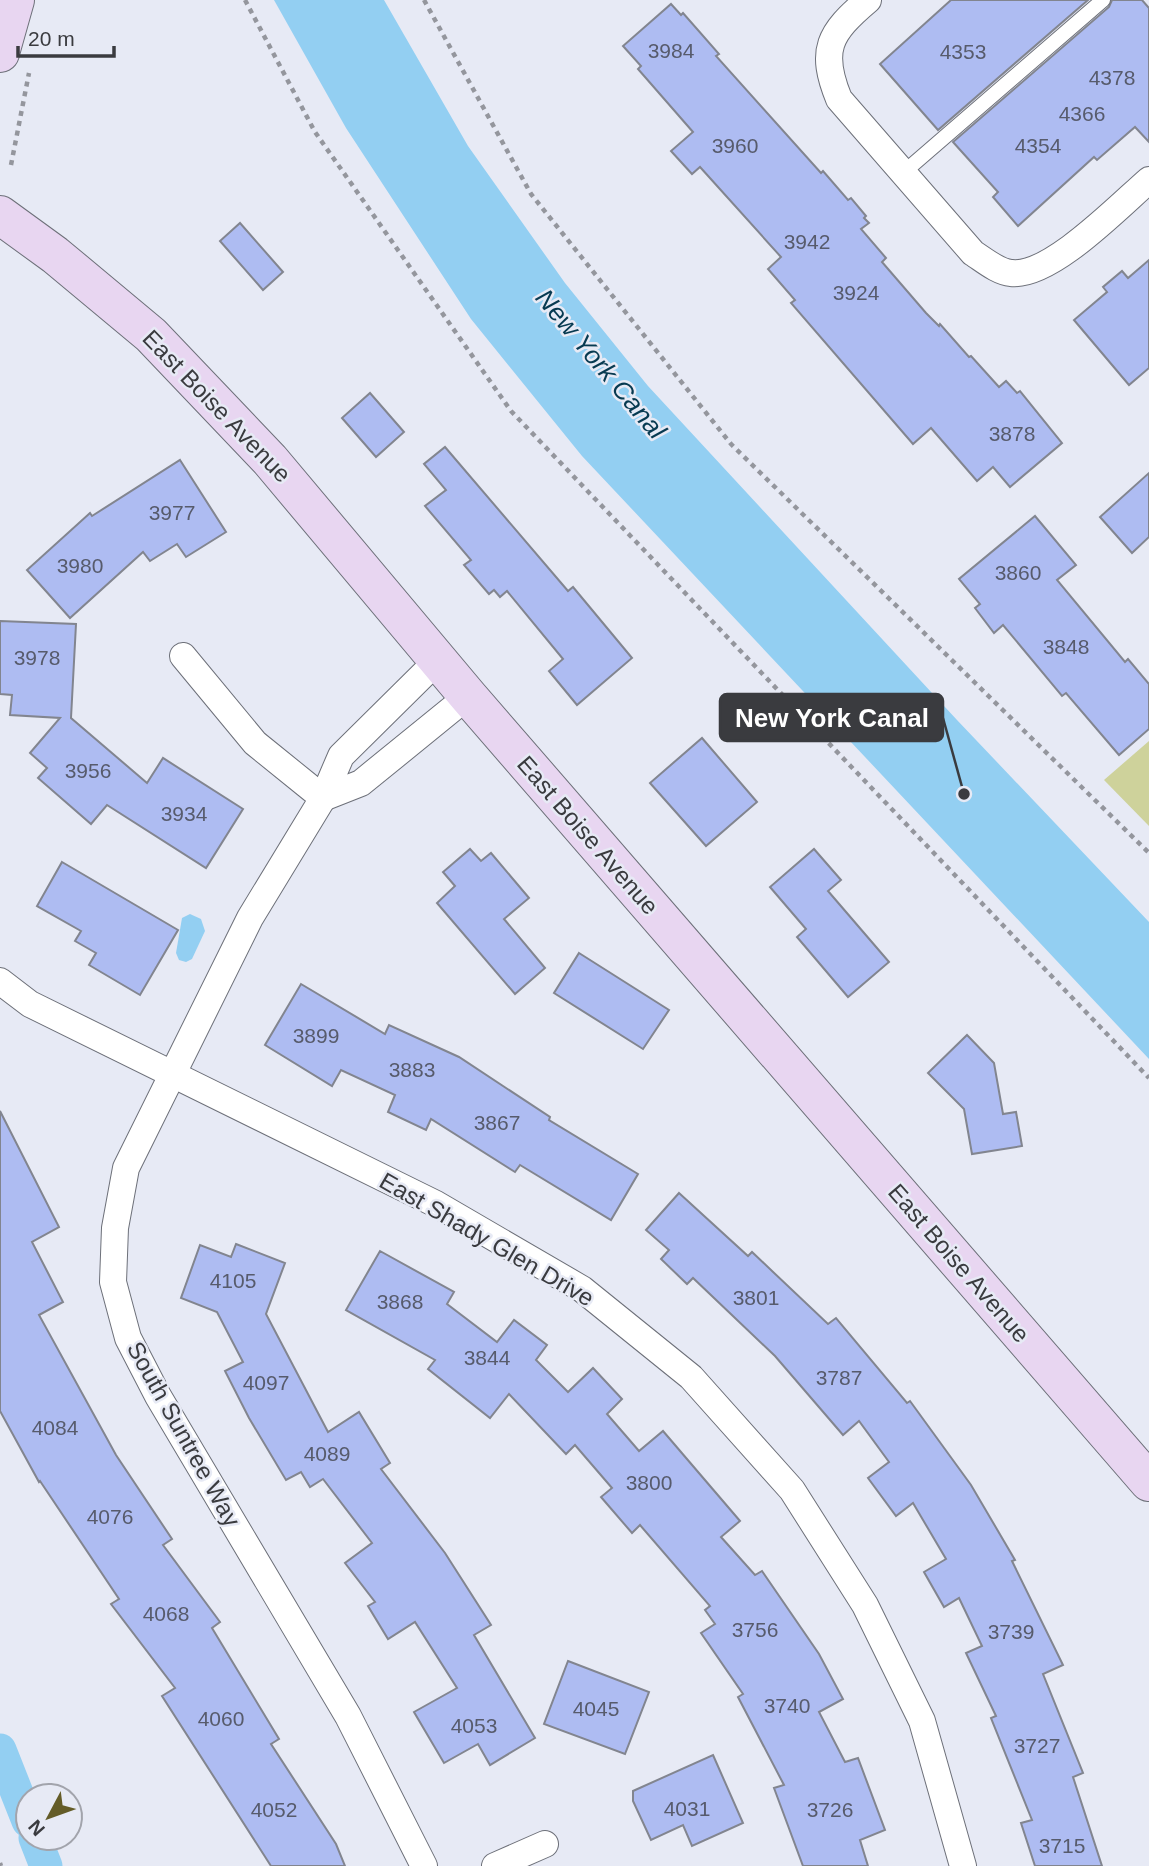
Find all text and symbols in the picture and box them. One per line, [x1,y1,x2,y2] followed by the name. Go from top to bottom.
[18,14,114,58] scale bar
[28,27,75,50] text: 20 m
[648,39,695,62] house number: 3984
[940,40,986,63] house number: 4353
[1089,66,1135,89] house number: 4378
[1059,102,1105,125] house number: 4366
[712,134,758,157] house number: 3960
[1015,134,1062,157] house number: 4354
[784,230,830,253] house number: 3942
[833,281,880,304] house number: 3924
[530,283,673,446] water label: New York Canal
[137,324,297,488] street label: East Boise Avenue
[989,422,1035,445] house number: 3878
[149,501,195,524] house number: 3977
[57,554,103,577] house number: 3980
[995,561,1041,584] house number: 3860
[1043,635,1089,658] house number: 3848
[14,646,60,669] house number: 3978
[720,694,943,741] callout: New York Canal
[735,703,929,733] text: New York Canal
[512,750,664,920] street label: East Boise Avenue
[65,759,111,782] house number: 3956
[161,802,208,825] house number: 3934
[293,1024,339,1047] house number: 3899
[389,1058,435,1081] house number: 3883
[474,1111,520,1134] house number: 3867
[375,1167,599,1311] street label: East Shady Glen Drive
[883,1178,1035,1348] street label: East Boise Avenue
[210,1269,256,1292] house number: 4105
[733,1286,779,1309] house number: 3801
[377,1290,423,1313] house number: 3868
[122,1337,246,1531] street label: South Suntree Way
[464,1346,511,1369] house number: 3844
[816,1366,862,1389] house number: 3787
[243,1371,289,1394] house number: 4097
[32,1416,79,1439] house number: 4084
[304,1442,350,1465] house number: 4089
[626,1471,672,1494] house number: 3800
[87,1505,133,1528] house number: 4076
[143,1602,189,1625] house number: 4068
[732,1618,778,1641] house number: 3756
[988,1620,1034,1643] house number: 3739
[764,1694,810,1717] house number: 3740
[573,1697,619,1720] house number: 4045
[198,1707,244,1730] house number: 4060
[451,1714,497,1737] house number: 4053
[1014,1734,1060,1757] house number: 3727
[14,1782,84,1852] north arrow
[664,1797,710,1820] house number: 4031
[251,1798,297,1821] house number: 4052
[807,1798,853,1821] house number: 3726
[24,1816,49,1840] text: N
[1039,1834,1085,1857] house number: 3715

